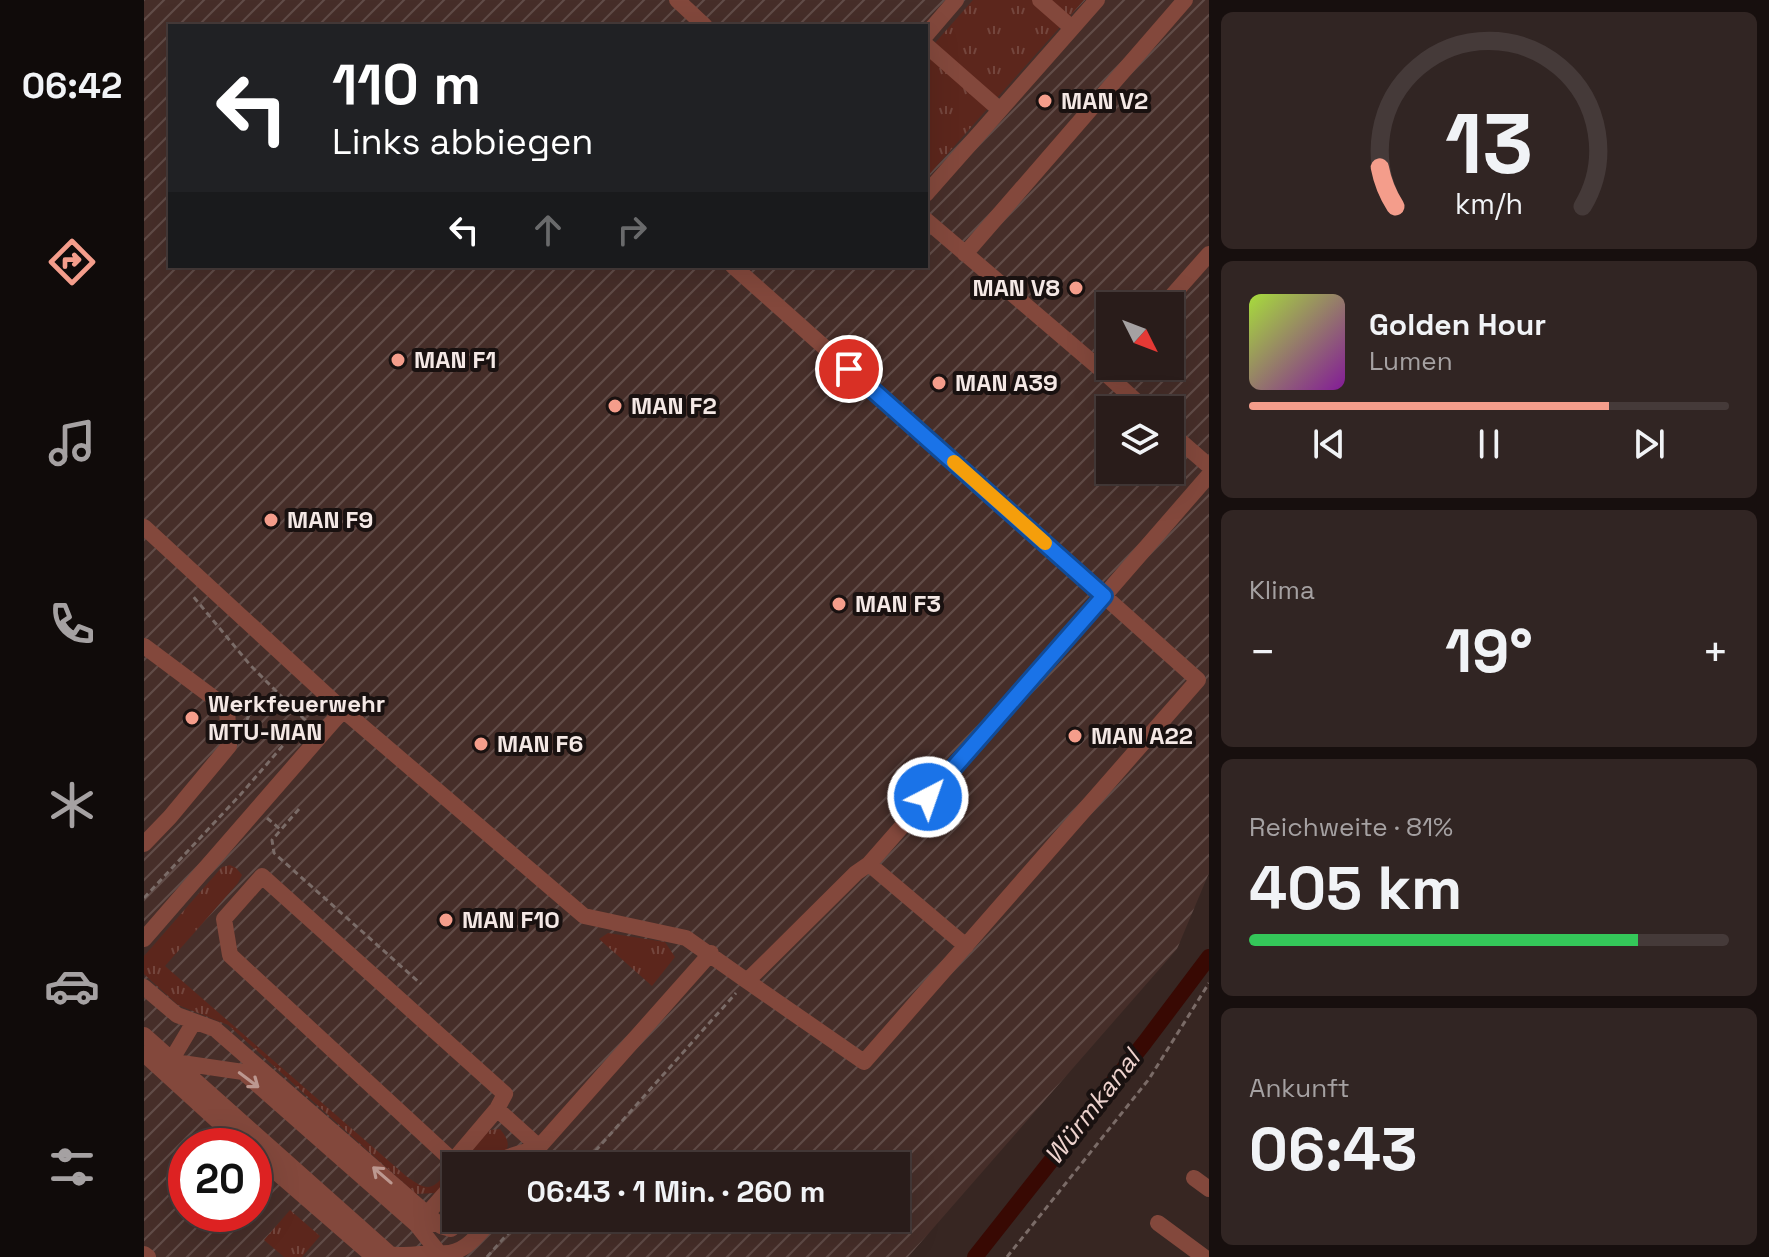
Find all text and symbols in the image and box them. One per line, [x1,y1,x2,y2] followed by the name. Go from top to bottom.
[332,49,481,120] text: 110 m
[200,56,304,160] icon: left
[22,63,122,109] text: 06:42
[1061,85,1148,116] place label: MAN V2
[1445,90,1533,196] text: 13
[1036,92,1054,110] marker: MAN V2
[332,119,593,165] text: Links abbiegen
[1455,186,1523,222] text: km/h
[442,208,486,252] icon: left
[526,208,570,252] icon: ahead
[610,208,654,252] icon: right
[44,234,100,290] icon: directions
[972,272,1060,303] place label: MAN V8
[1067,279,1085,297] marker: MAN V8
[1096,292,1184,380] north arrow
[1096,292,1184,484] map controls
[1369,305,1546,344] text: Golden Hour
[815,335,883,403] pin
[414,344,496,375] place label: MAN F1
[1369,344,1453,378] text: Lumen
[827,347,871,391] icon: arrive
[389,351,407,369] marker: MAN F1
[955,367,1058,398] place label: MAN A39
[930,374,948,392] marker: MAN A39
[631,390,717,421] place label: MAN F2
[1096,396,1184,484] button: layers
[606,397,624,415] marker: MAN F2
[44,415,100,471] icon: music
[1307,422,1351,466] icon: previous
[1467,422,1511,466] icon: pause
[1627,422,1671,466] icon: next
[287,504,373,535] place label: MAN F9
[262,511,280,529] marker: MAN F9
[1249,573,1315,607] text: Klima
[855,588,941,619] place label: MAN F3
[830,595,848,613] marker: MAN F3
[44,596,100,652] icon: phone
[1445,613,1533,690] text: 19°
[1249,624,1276,680] text: −
[1702,624,1729,680] text: +
[208,688,385,747] place label: Werkfeuerwehr MTU-MAN
[183,709,201,727] marker: Werkfeuerwehr MTU-MAN
[1091,720,1193,751] place label: MAN A22
[1066,727,1084,745] marker: MAN A22
[497,728,583,759] place label: MAN F6
[472,735,490,753] marker: MAN F6
[886,755,970,839] position arrow
[44,777,100,833] icon: climate
[1249,810,1453,844] text: Reichweite · 81%
[1249,850,1462,927] text: 405 km
[462,904,560,935] place label: MAN F10
[437,911,455,929] marker: MAN F10
[44,958,100,1014] icon: car
[1037,1041,1149,1171] water label: Würmkanal
[238,1071,259,1088] one-way arrow
[1249,1071,1350,1105] text: Ankunft
[1249,1111,1417,1188] text: 06:43
[168,1128,272,1232] speed limit sign: 20
[44,1139,100,1195] icon: filters
[372,1166,393,1184] one-way arrow
[527,1172,825,1211] text: 06:43 · 1 Min. · 260 m

